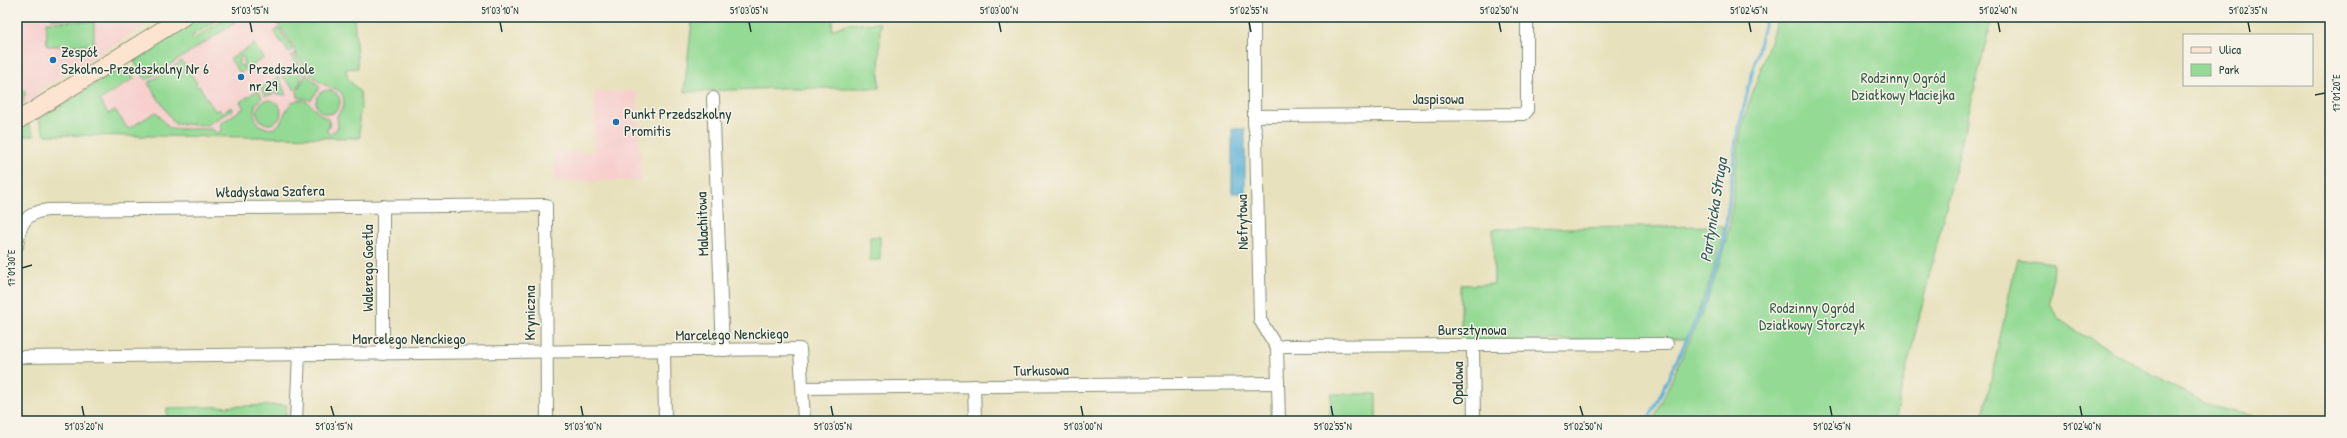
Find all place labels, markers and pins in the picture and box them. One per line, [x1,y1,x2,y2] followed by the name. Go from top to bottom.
[61,41,209,79] place label: Zespół Szkolno-Przedszkolny Nr 6
[48,55,58,65] marker: Zespół Szkolno-Przedszkolny Nr 6
[249,58,315,96] place label: Przedszkole nr 29
[236,72,246,82] marker: Przedszkole nr 29
[624,103,732,141] place label: Punkt Przedszkolny Promitis
[611,117,621,127] marker: Punkt Przedszkolny Promitis

